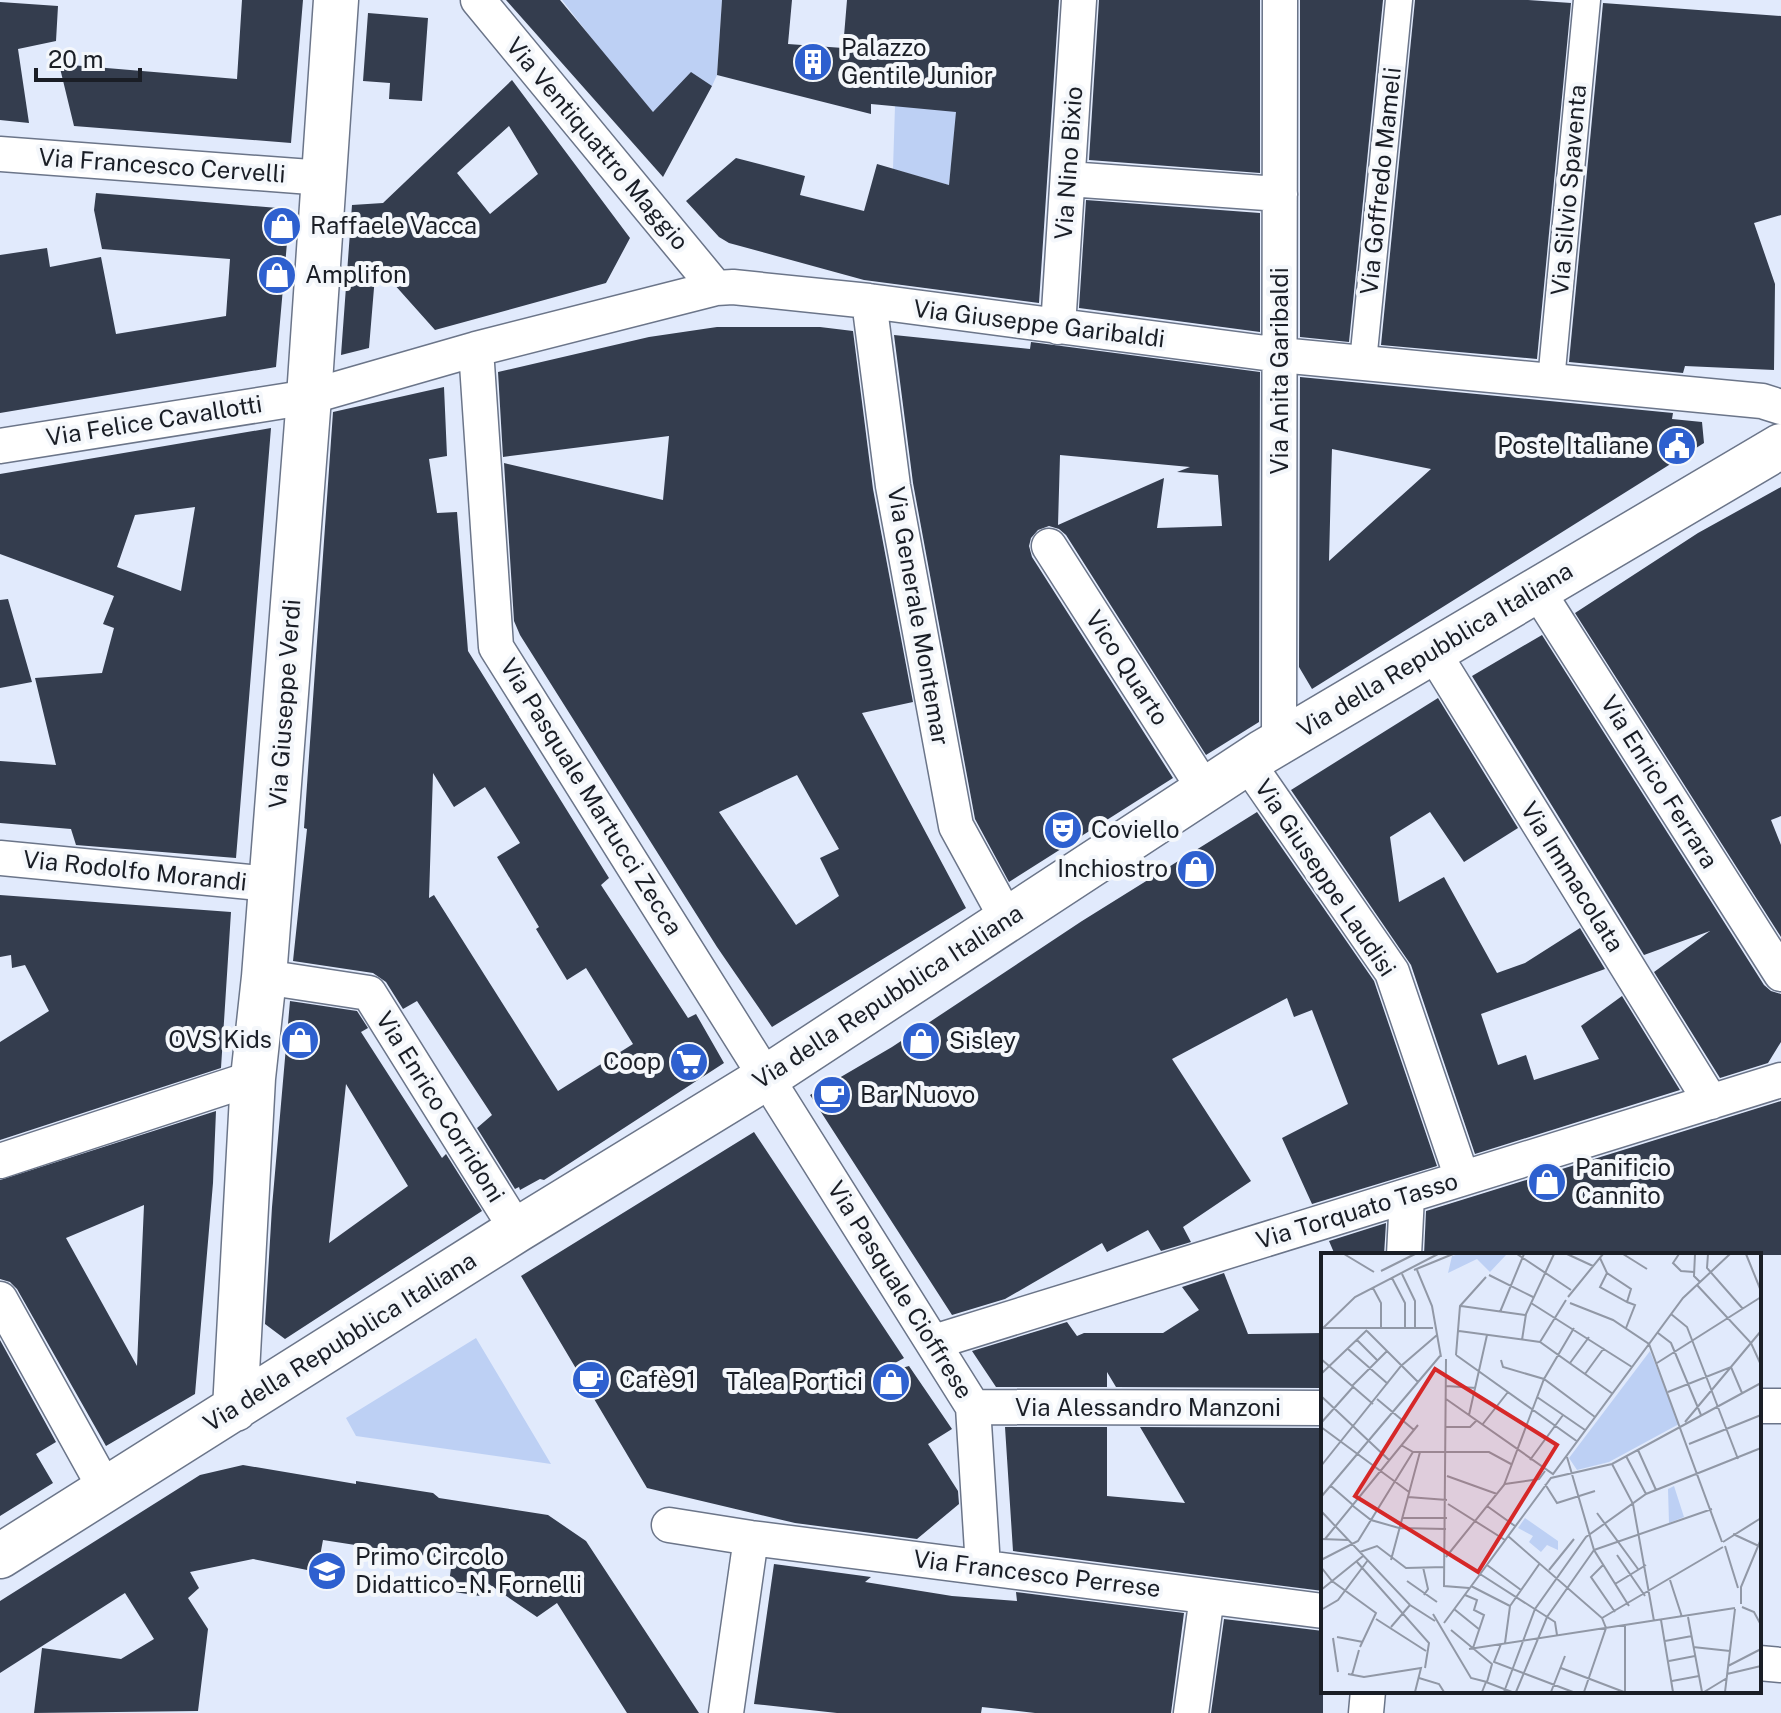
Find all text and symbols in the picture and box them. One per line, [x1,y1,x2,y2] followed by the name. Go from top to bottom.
[36,32,140,82] scale bar
[501,32,695,255] street label: Via Ventiquattro Maggio
[841,33,993,89] place label: Palazzo Gentile Junior
[792,41,834,83] building icon: Palazzo Gentile Junior
[48,45,104,73] text: 20 m
[1354,66,1406,296] street label: Via Goffredo Mameli
[1545,83,1591,297] street label: Via Silvio Spaventa
[1049,85,1087,241] street label: Via Nino Bixio
[38,142,287,188] street label: Via Francesco Cervelli
[261,205,303,247] shop icon: Raffaele Vacca
[310,211,477,239] place label: Raffaele Vacca
[256,254,298,296] shop icon: Amplifon
[305,260,407,288] place label: Amplifon
[1265,267,1293,475] street label: Via Anita Garibaldi
[912,294,1166,352] street label: Via Giuseppe Garibaldi
[44,389,264,451] street label: Via Felice Cavallotti
[1656,425,1698,467] public building icon: Poste Italiane
[1497,431,1649,459] place label: Poste Italiane
[882,484,956,747] street label: Via Generale Montemar
[1292,556,1577,743] street label: Via della Repubblica Italiana
[263,598,305,810] street label: Via Giuseppe Verdi
[1080,605,1175,730] street label: Vico Quarto
[495,653,689,940] street label: Via Pasquale Martucci Zecca
[1595,690,1724,873] street label: Via Enrico Ferrara
[1250,774,1402,981] street label: Via Giuseppe Laudisi
[1515,796,1630,957] street label: Via Immacolata
[1042,809,1084,851] theatre icon: Coviello
[1091,815,1180,843] place label: Coviello
[22,844,248,896] street label: Via Rodolfo Morandi
[1175,848,1217,890] shop icon: Inchiostro
[1057,854,1168,882] place label: Inchiostro
[747,898,1028,1094] street label: Via della Repubblica Italiana
[371,1006,511,1207] street label: Via Enrico Corridoni
[279,1019,321,1061] shop icon: OVS Kids
[900,1020,942,1062] shop icon: Sisley
[168,1025,272,1053] place label: OVS Kids
[949,1026,1016,1054] place label: Sisley
[668,1041,710,1083] supermarket icon: Coop
[603,1047,661,1075] place label: Coop
[811,1074,853,1116] cafe icon: Bar Nuovo
[860,1080,975,1108] place label: Bar Nuovo
[1575,1153,1671,1209] place label: Panificio Cannito
[1526,1161,1568,1203] shop icon: Panificio Cannito
[1252,1166,1461,1254] street label: Via Torquato Tasso
[822,1175,979,1403] street label: Via Pasquale Cioffrese
[198,1246,481,1437] street label: Via della Repubblica Italiana
[1321,1253,1761,1693] inset map
[570,1359,612,1401] cafe icon: Cafè91
[870,1361,912,1403] shop icon: Talea Portici
[619,1365,696,1393] place label: Cafè91
[726,1367,863,1395] place label: Talea Portici
[1015,1393,1281,1421] street label: Via Alessandro Manzoni
[355,1542,582,1598] place label: Primo Circolo Didattico - N. Fornelli
[912,1544,1162,1602] street label: Via Francesco Perrese
[306,1550,348,1592] school or university icon: Primo Circolo Didattico - N. Fornelli

